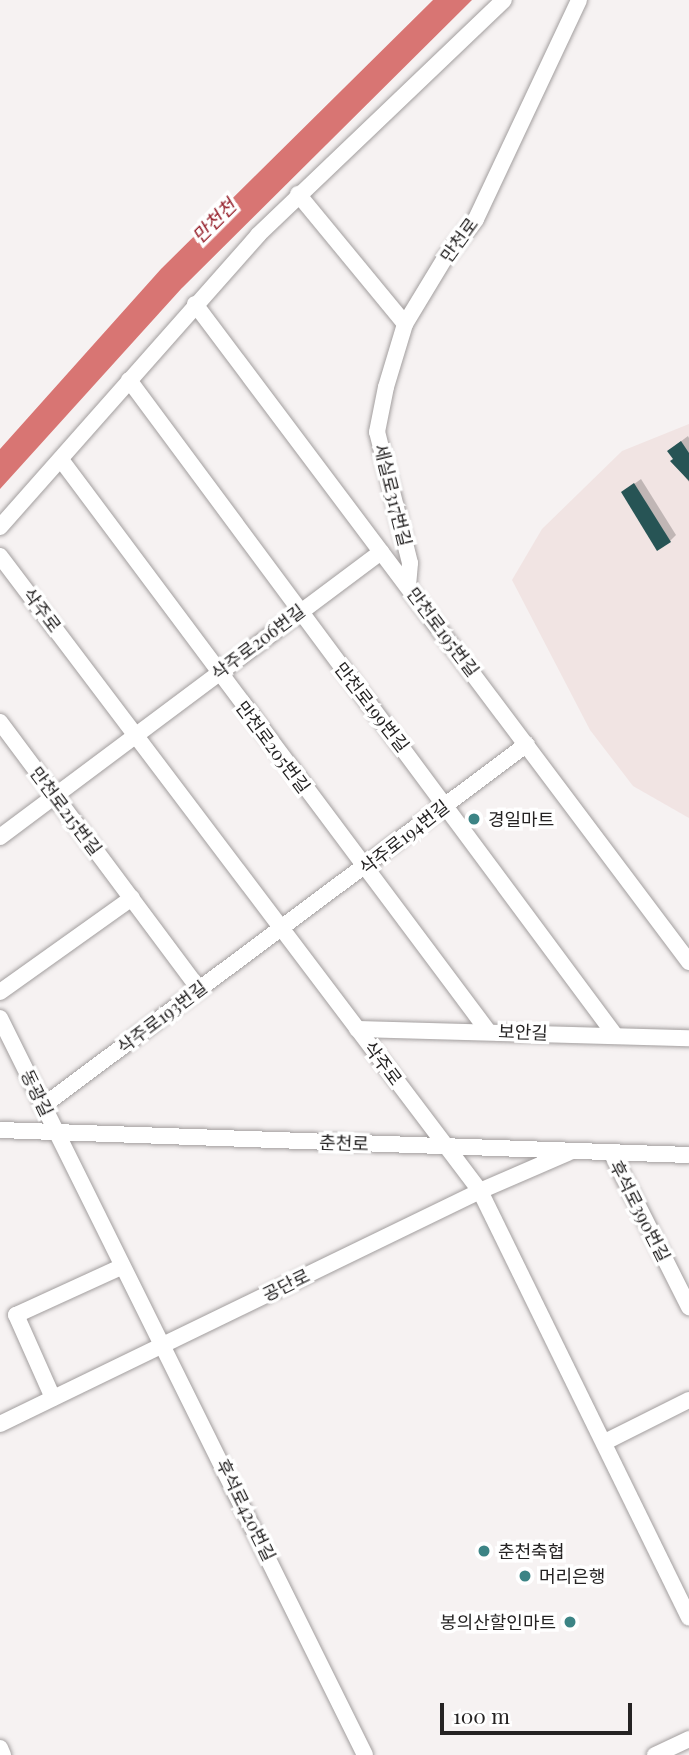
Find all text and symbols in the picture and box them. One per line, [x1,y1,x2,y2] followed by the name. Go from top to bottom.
[187,194,241,248] water label: 만천천
[436,214,482,266] street label: 만천로
[370,442,416,548] street label: 세실로317번길
[402,583,484,681] street label: 만천로195번길
[18,584,66,636] street label: 삭주로
[207,600,309,684] street label: 삭주로206번길
[330,658,414,756] street label: 만천로199번길
[231,697,315,797] street label: 만천로205번길
[26,762,106,860] street label: 만천로215번길
[355,795,453,879] street label: 삭주로194번길
[488,808,554,830] place label: 경일마트
[466,811,482,827] marker: 경일마트
[113,976,211,1058] street label: 삭주로193번길
[498,1020,548,1044] street label: 보안길
[359,1037,407,1089] street label: 삭주로
[16,1066,58,1120] street label: 동광길
[319,1131,369,1155] street label: 춘천로
[605,1157,675,1265] street label: 후석로390번길
[259,1264,313,1306] street label: 공단로
[212,1455,280,1565] street label: 후석로420번길
[498,1540,564,1562] place label: 춘천축협
[476,1543,492,1559] marker: 춘천축협
[539,1565,605,1587] place label: 머리은행
[517,1568,533,1584] marker: 머리은행
[440,1611,556,1633] place label: 봉의산할인마트
[562,1614,578,1630] marker: 봉의산할인마트
[444,1688,636,1732] scale bar
[453,1701,510,1729] text: 100 m

